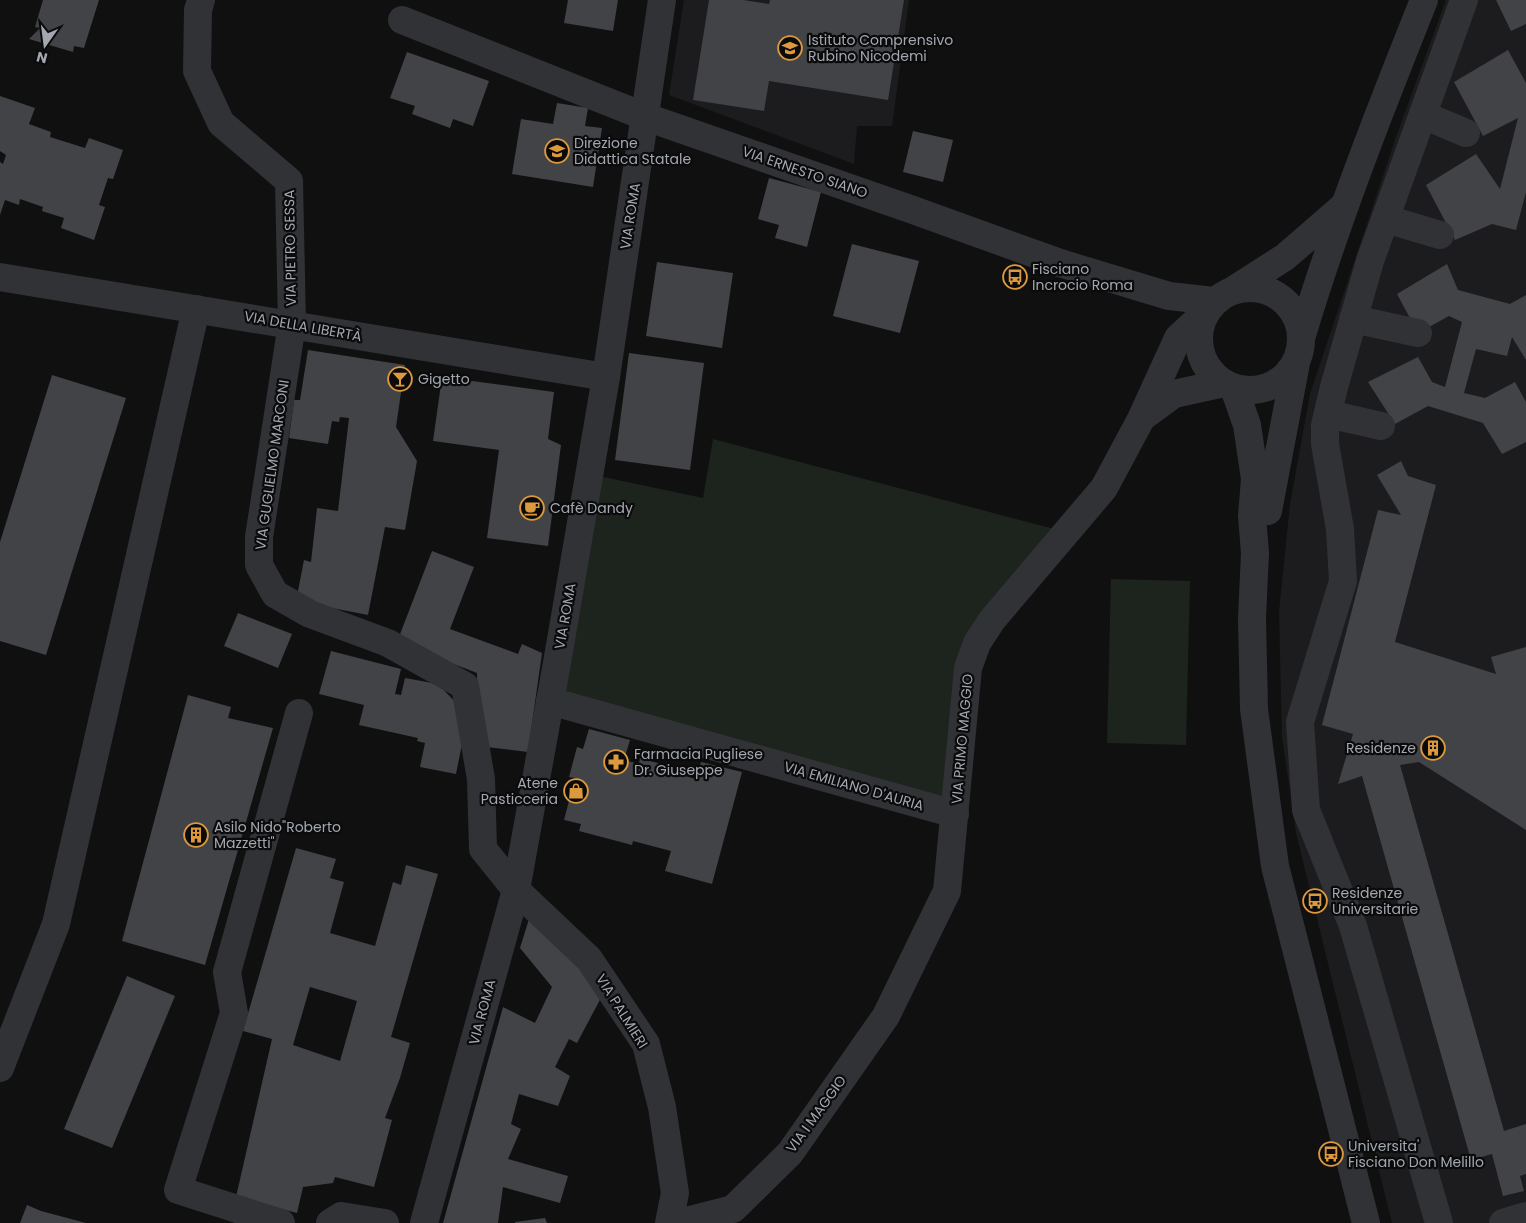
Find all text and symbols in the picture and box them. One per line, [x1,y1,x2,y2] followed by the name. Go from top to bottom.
[20,20,70,70] north arrow
[808,30,953,66] place label: Istituto Comprensivo Rubino Nicodemi
[777,35,803,61] school or university icon: Istituto Comprensivo Rubino Nicodemi
[34,47,49,69] text: N
[574,133,691,169] place label: Direzione Didattica Statale
[544,138,570,164] school or university icon: Direzione Didattica Statale
[740,141,870,203] street label: VIA ERNESTO SIANO
[615,181,645,251] street label: VIA ROMA
[279,189,301,307] street label: VIA PIETRO SESSA
[1032,259,1133,295] place label: Fisciano Incrocio Roma
[1002,264,1028,290] bus stop icon: Fisciano Incrocio Roma
[243,306,363,346] street label: VIA DELLA LIBERTÀ
[387,366,413,392] bar icon: Gigetto
[418,369,470,389] place label: Gigetto
[250,378,294,552] street label: VIA GUGLIELMO MARCONI
[519,495,545,521] cafe icon: Cafè Dandy
[550,498,633,518] place label: Cafè Dandy
[549,581,581,651] street label: VIA ROMA
[946,673,978,805] street label: VIA PRIMO MAGGIO
[1420,735,1446,761] building icon: Residenze
[1346,738,1416,758] place label: Residenze
[634,744,763,780] place label: Farmacia Pugliese Dr. Giuseppe
[603,749,629,775] pharmacy icon: Farmacia Pugliese Dr. Giuseppe
[782,756,926,816] street label: VIA EMILIANO D'AURIA
[481,773,558,809] place label: Atene Pasticceria
[563,778,589,804] shop icon: Atene Pasticceria
[214,817,341,853] place label: Asilo Nido"Roberto Mazzetti"
[183,822,209,848] building icon: Asilo Nido"Roberto Mazzetti"
[1332,883,1419,919] place label: Residenze Universitarie
[1302,888,1328,914] bus stop icon: Residenze Universitarie
[591,970,653,1052] street label: VIA PALMIERI
[464,977,500,1047] street label: VIA ROMA
[781,1071,851,1157] street label: VIA I MAGGIO
[1348,1136,1484,1172] place label: Universita' Fisciano Don Melillo
[1318,1141,1344,1167] bus stop icon: Universita' Fisciano Don Melillo

